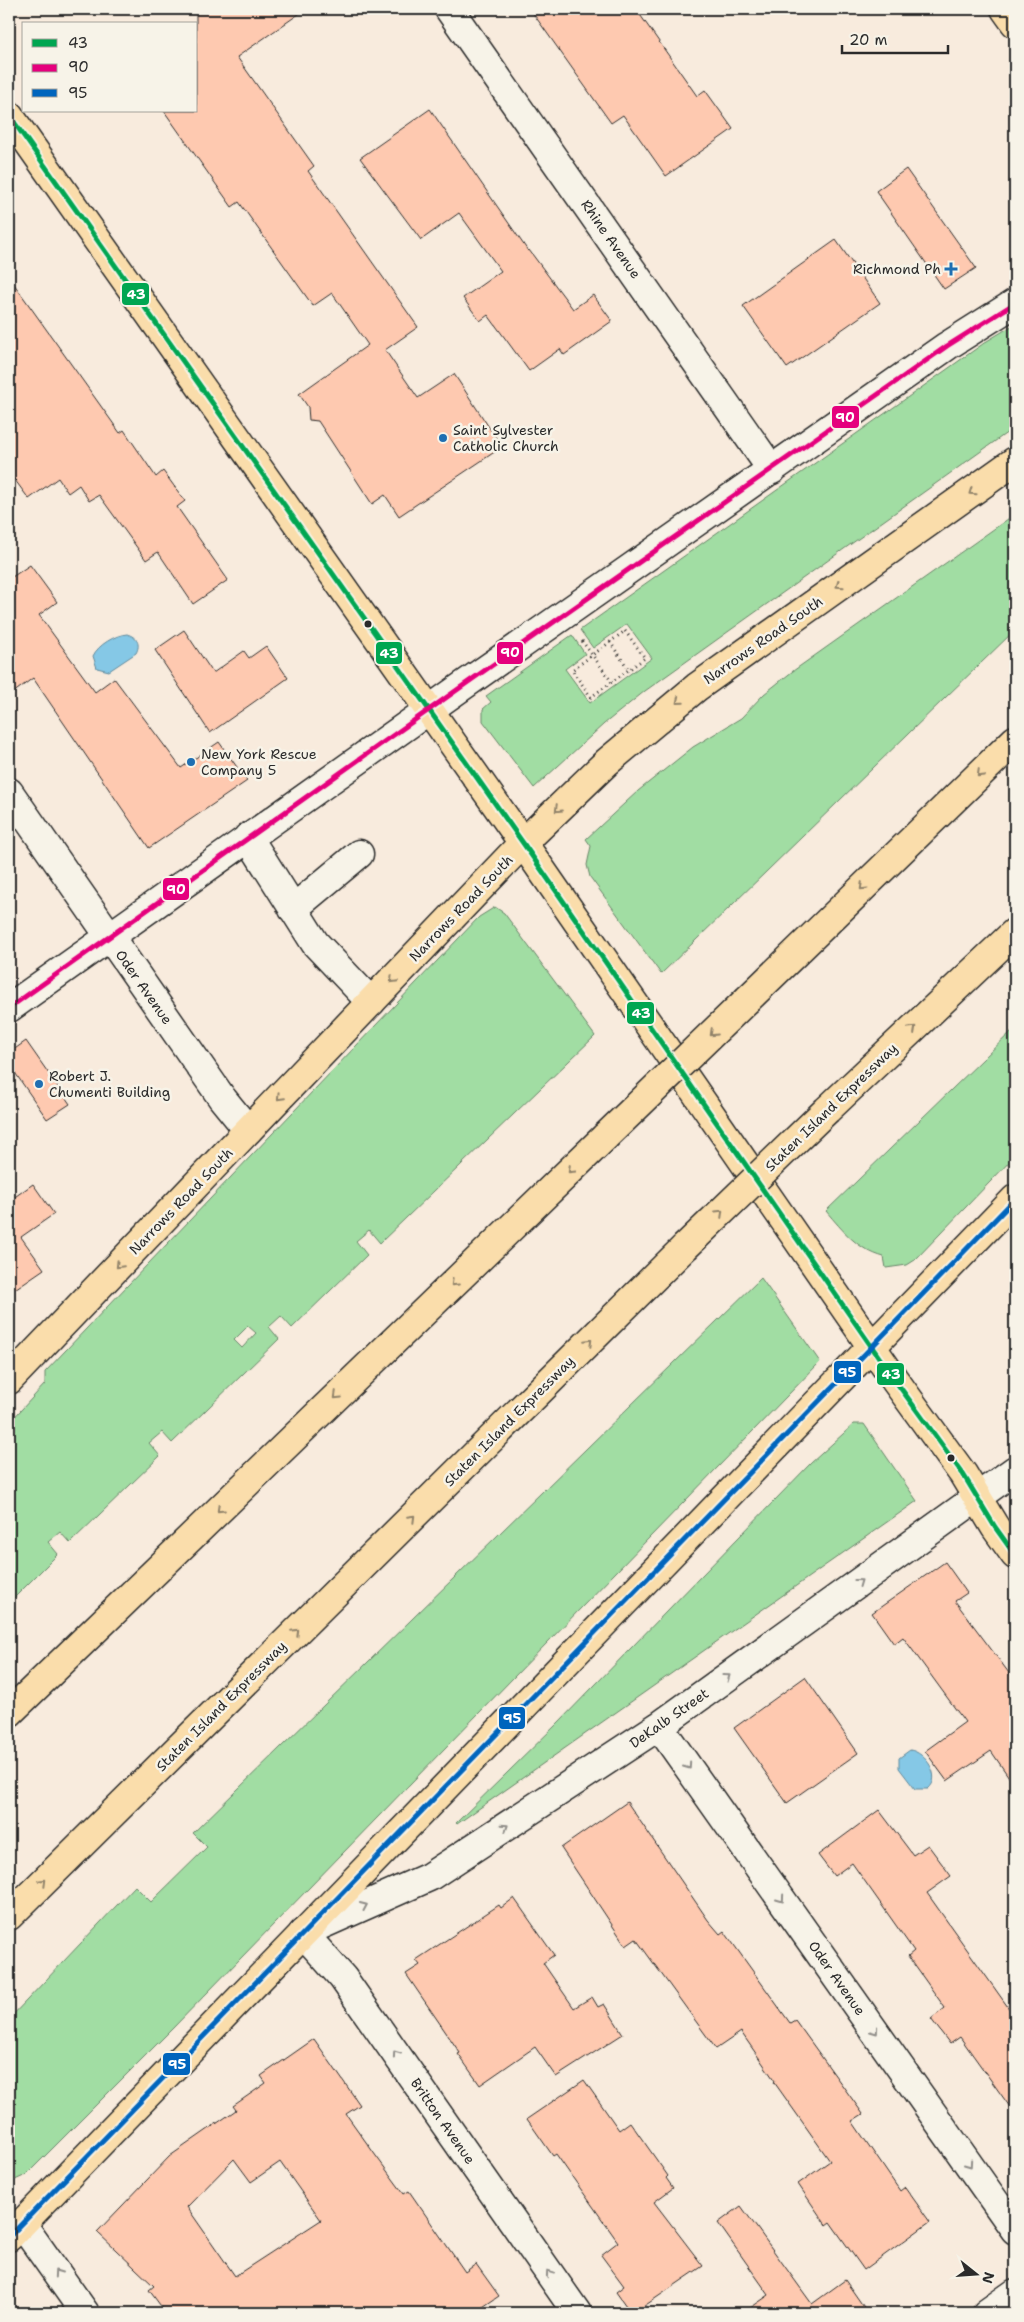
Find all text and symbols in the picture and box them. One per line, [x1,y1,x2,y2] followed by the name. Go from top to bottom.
[22,22,198,112] legend
[842,22,948,54] scale bar
[849,30,888,50] text: 20 m
[68,33,88,53] text: 43
[68,57,89,77] text: 90
[68,83,87,103] text: 95
[577,196,645,282] street label: Rhine Avenue
[853,260,941,278] place label: Richmond Ph
[945,263,957,275] marker: Richmond Ph
[121,282,150,306] line badge: 43
[127,285,146,303] text: 43
[831,405,860,429] line badge: 90
[835,408,855,426] text: 90
[453,421,559,455] place label: Saint Sylvester Catholic Church
[437,432,449,444] marker: Saint Sylvester Catholic Church
[968,486,978,495] one-way arrow
[835,579,845,588] one-way arrow
[700,592,826,688] street label: Narrows Road South
[363,619,373,629] unlabelled marker
[375,641,403,665] line badge: 43
[496,641,524,665] line badge: 90
[500,643,520,661] text: 90
[380,644,399,662] text: 43
[676,695,685,703] one-way arrow
[201,745,317,779] place label: New York Rescue Company 5
[185,756,197,768] marker: New York Rescue Company 5
[977,768,986,777] one-way arrow
[554,803,563,812] one-way arrow
[405,851,517,965] street label: Narrows Road South
[162,877,190,901] line badge: 90
[166,880,186,898] text: 90
[860,881,869,890] one-way arrow
[112,946,176,1028] street label: Oder Avenue
[390,974,399,983] one-way arrow
[626,1001,655,1025] line badge: 43
[632,1004,651,1022] text: 43
[907,1026,916,1035] one-way arrow
[709,1027,718,1036] one-way arrow
[761,1039,901,1175] street label: Staten Island Expressway
[49,1067,170,1101] place label: Robert J. Chumenti Building
[33,1078,45,1090] marker: Robert J. Chumenti Building
[277,1091,286,1100] one-way arrow
[125,1144,237,1258] street label: Narrows Road South
[567,1164,576,1173] one-way arrow
[715,1210,724,1219] one-way arrow
[116,1259,125,1268] one-way arrow
[451,1277,460,1286] one-way arrow
[584,1339,593,1348] one-way arrow
[440,1352,578,1490] street label: Staten Island Expressway
[833,1360,862,1384] line badge: 95
[876,1362,905,1386] line badge: 43
[838,1363,857,1381] text: 95
[882,1365,901,1383] text: 43
[334,1390,343,1399] one-way arrow
[946,1453,956,1463] unlabelled marker
[217,1503,226,1512] one-way arrow
[406,1515,415,1524] one-way arrow
[853,1580,862,1588] one-way arrow
[290,1629,299,1638] one-way arrow
[152,1637,290,1775] street label: Staten Island Expressway
[721,1675,730,1683] one-way arrow
[626,1684,712,1752] street label: DeKalb Street
[498,1706,526,1730] line badge: 95
[503,1709,522,1727] text: 95
[682,1760,691,1770] one-way arrow
[500,1824,509,1833] one-way arrow
[38,1878,47,1887] one-way arrow
[775,1893,784,1903] one-way arrow
[359,1902,368,1913] one-way arrow
[805,1937,869,2019] street label: Oder Avenue
[869,2026,878,2035] one-way arrow
[393,2050,402,2060] one-way arrow
[162,2052,191,2076] line badge: 95
[168,2055,187,2073] text: 95
[407,2075,479,2168] street label: Britton Avenue
[963,2158,972,2168] one-way arrow
[952,2250,1002,2300] north arrow
[546,2269,555,2279] one-way arrow
[54,2270,63,2279] one-way arrow
[978,2270,999,2286] text: N

